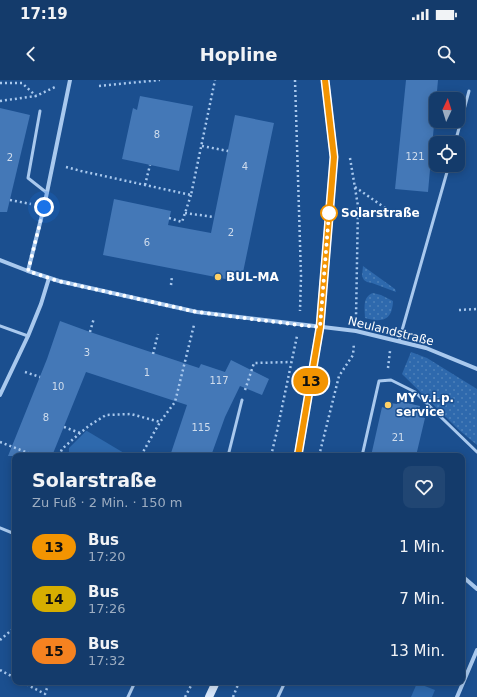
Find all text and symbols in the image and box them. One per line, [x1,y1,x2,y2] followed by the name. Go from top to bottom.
[20,5,68,23] text: 17:19
[20,43,42,65] icon: back
[435,43,457,65] icon: search
[200,44,277,65] text: Hopline
[429,92,465,128] north arrow
[429,92,465,172] map controls
[154,129,160,140] house number: 8
[429,136,465,172] button: locate
[405,151,425,162] house number: 121
[7,152,13,163] house number: 2
[242,161,248,172] house number: 4
[34,197,54,217] your location
[320,204,338,222] marker: Solarstraße
[341,206,420,220] place label: Solarstraße
[228,227,234,238] house number: 2
[144,237,150,248] house number: 6
[226,270,279,284] place label: BUL-MA
[213,272,223,282] marker: BUL-MA
[347,314,435,348] street label: Neulandstraße
[84,347,90,358] house number: 3
[144,367,150,378] house number: 1
[293,368,329,394] line badge: 13
[301,373,321,389] text: 13
[209,375,229,386] house number: 117
[52,381,64,392] house number: 10
[396,391,454,419] place label: MY v.i.p. service
[383,400,393,410] marker: MY v.i.p. service
[43,412,49,423] house number: 8
[191,422,211,433] house number: 115
[392,432,404,443] house number: 21
[403,466,445,508] button: heart
[32,469,157,491] text: Solarstraße
[32,495,182,510] text: Zu Fuß · 2 Min. · 150 m
[88,531,119,549] text: Bus
[399,538,445,556] text: 1 Min.
[44,539,64,555] text: 13
[88,549,125,564] text: 17:20
[88,583,119,601] text: Bus
[399,590,445,608] text: 7 Min.
[44,591,64,607] text: 14
[88,601,125,616] text: 17:26
[88,635,119,653] text: Bus
[390,642,445,660] text: 13 Min.
[44,643,64,659] text: 15
[88,653,125,668] text: 17:32

